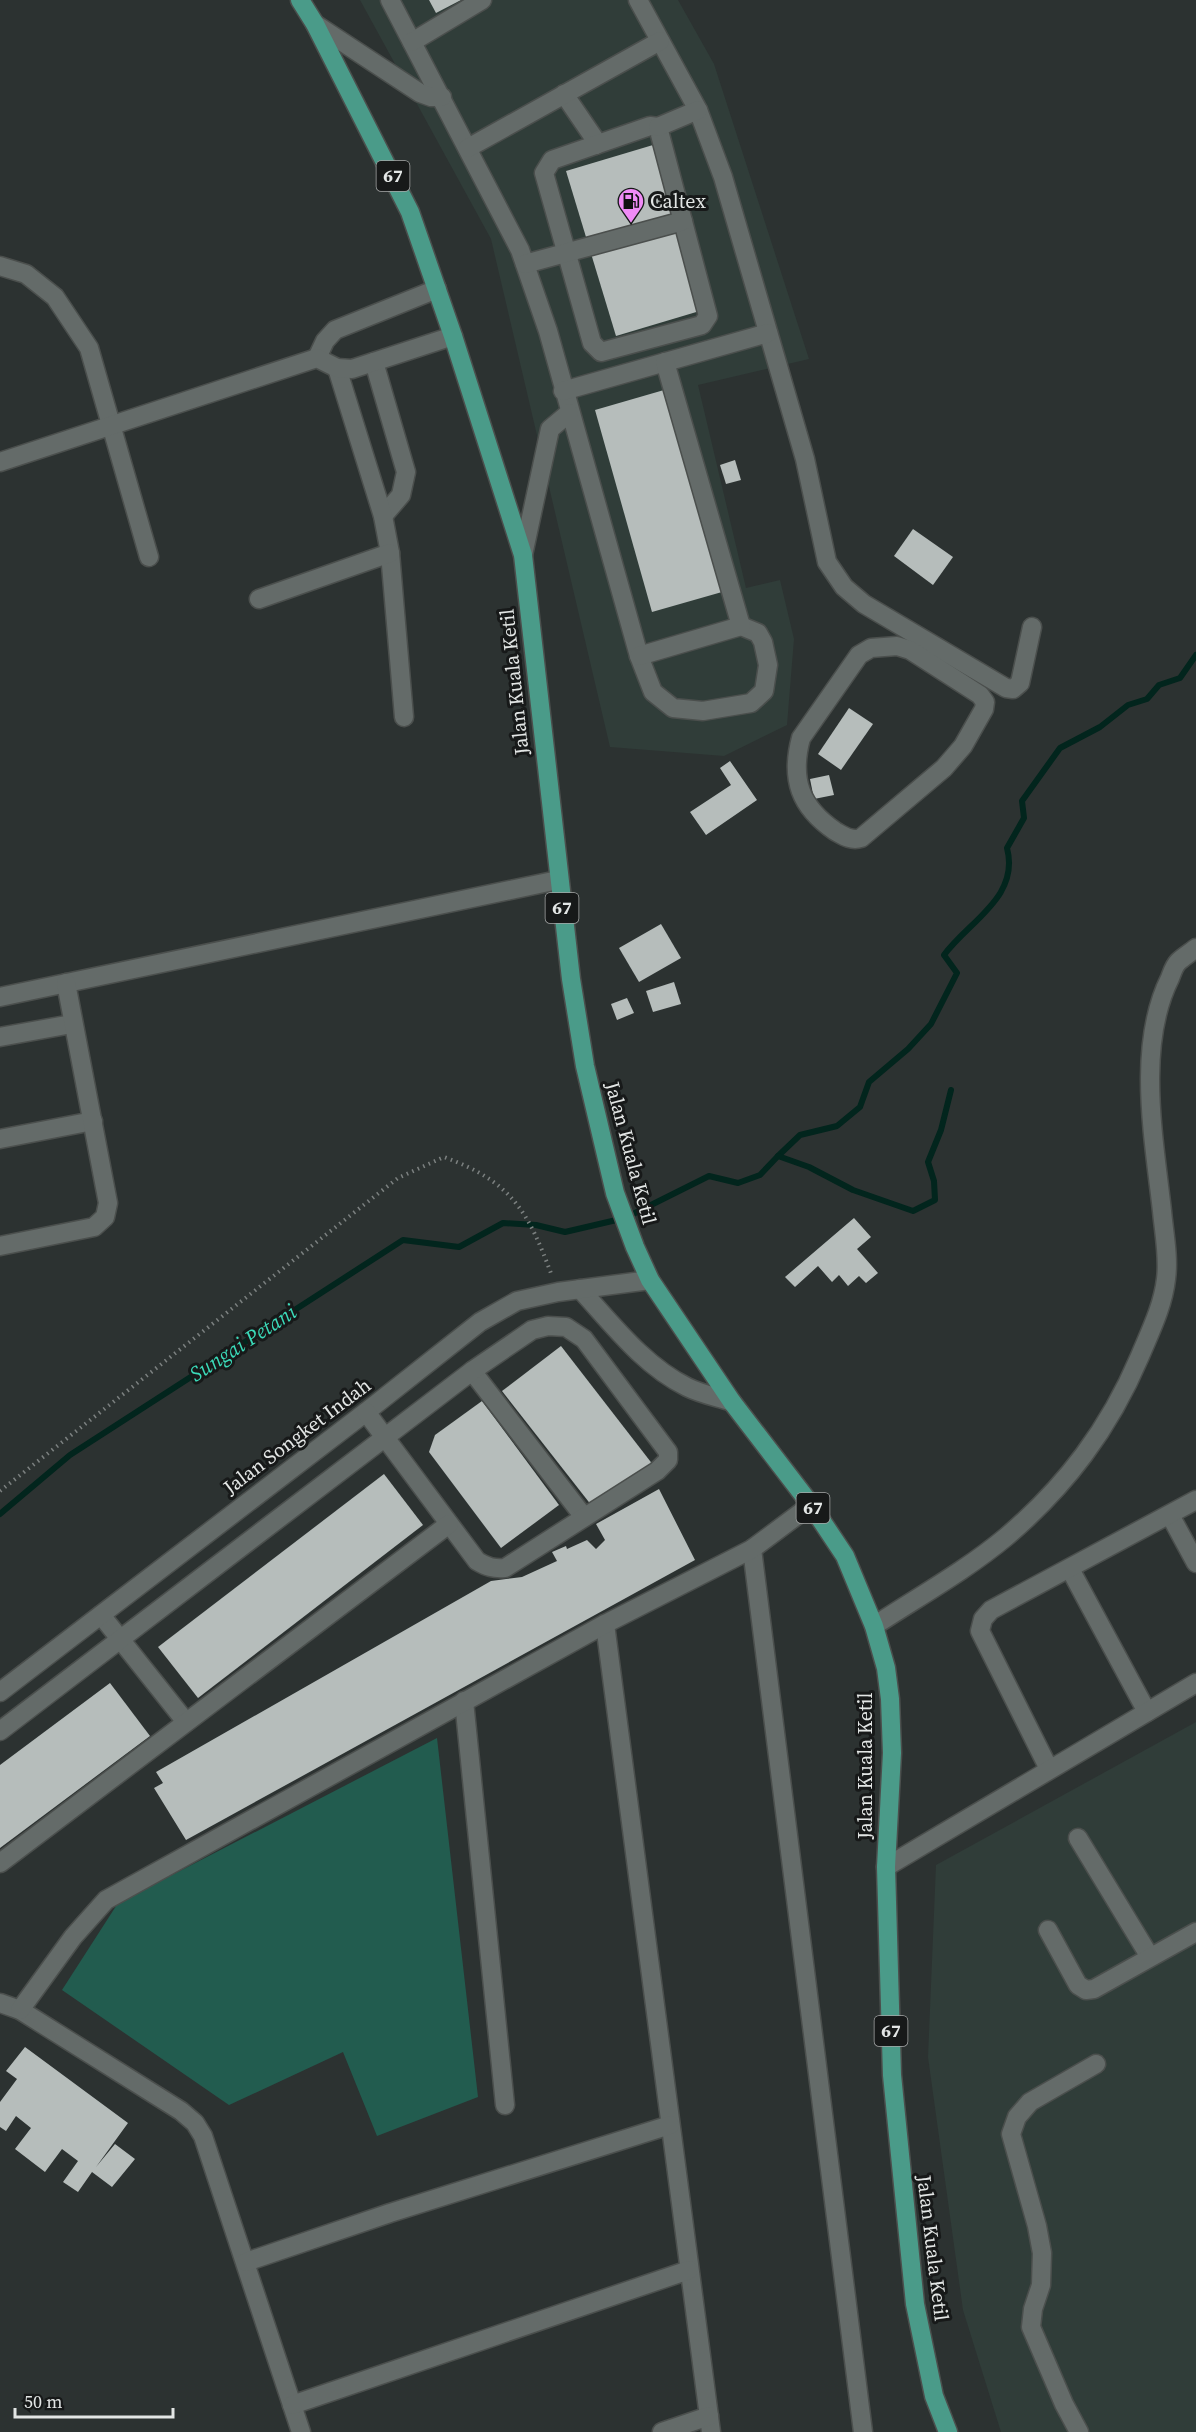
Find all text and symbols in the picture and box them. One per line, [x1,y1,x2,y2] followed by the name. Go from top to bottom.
[376,161,410,191] road number: 67
[616,186,646,224] fuel station icon: Caltex
[650,187,706,215] place label: Caltex
[492,608,536,757] street label: Jalan Kuala Ketil
[546,893,578,923] road number: 67
[598,1078,664,1227] street label: Jalan Kuala Ketil
[184,1297,302,1388] water label: Sungai Petani
[217,1371,377,1501] street label: Jalan Songket Indah
[796,1493,830,1523] road number: 67
[851,1693,879,1840] street label: Jalan Kuala Ketil
[874,2016,908,2046] road number: 67
[910,2173,956,2323] street label: Jalan Kuala Ketil
[15,2381,172,2419] scale bar
[24,2389,62,2414] text: 50 m

